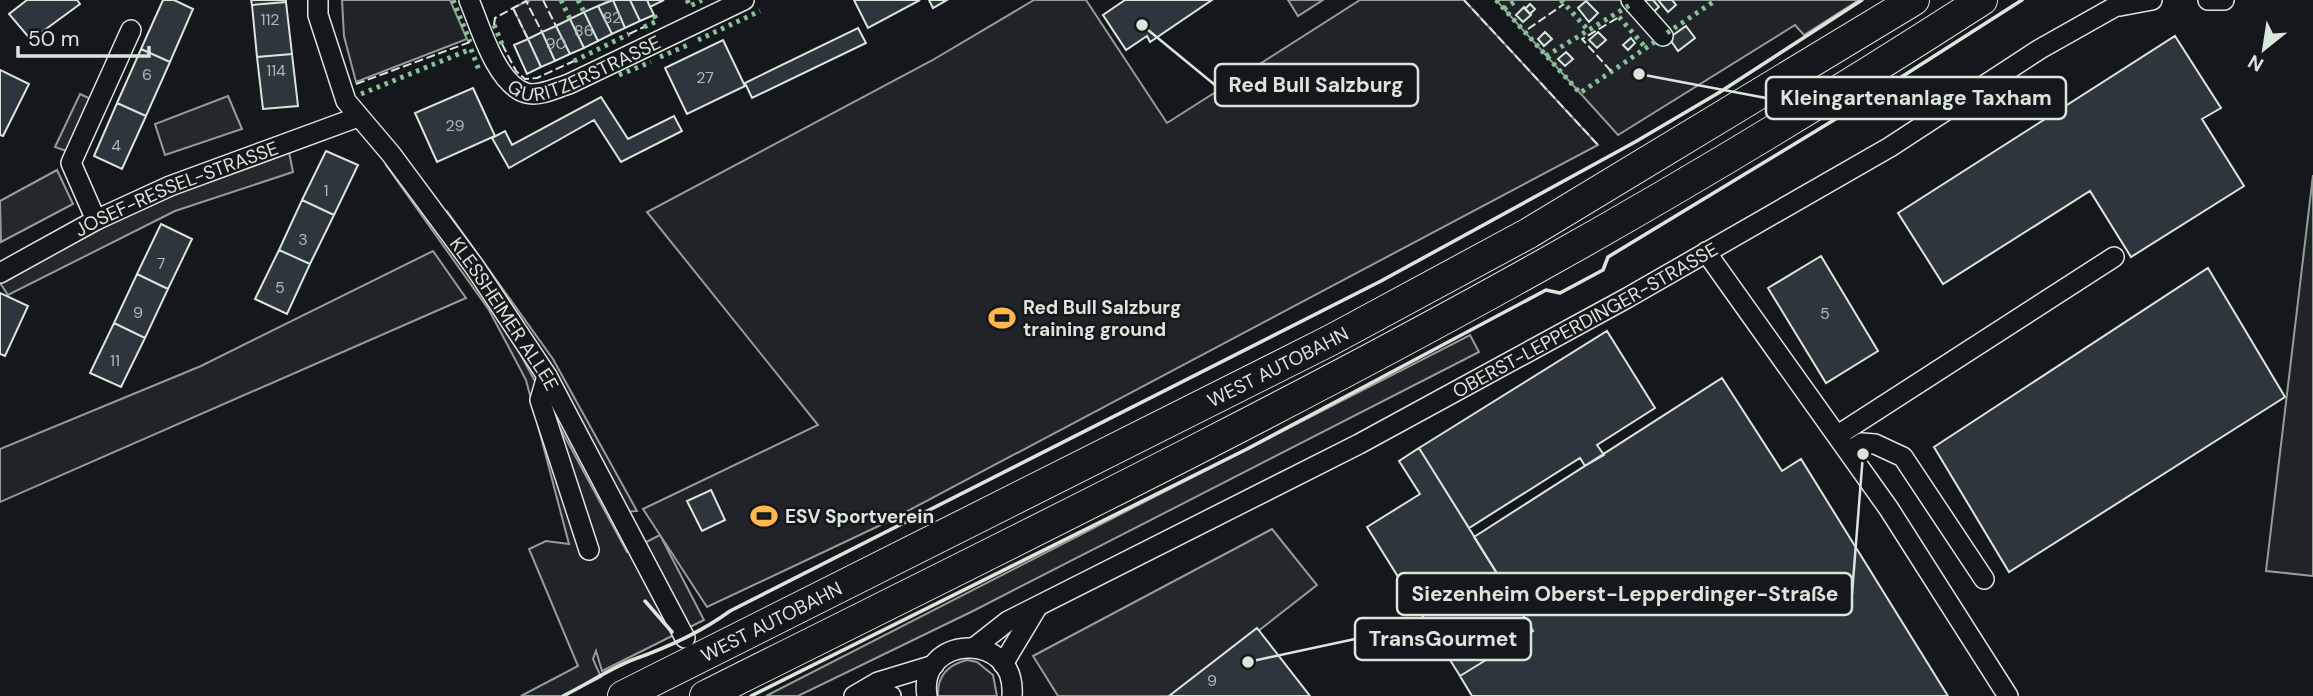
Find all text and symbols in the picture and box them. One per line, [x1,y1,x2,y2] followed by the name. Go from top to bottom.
[603,7,621,28] house number: 82
[260,9,280,30] house number: 112
[18,14,149,58] scale bar
[2229,14,2299,84] north arrow
[574,20,594,41] house number: 86
[28,25,79,53] text: 50 m
[502,29,665,107] street label: GURITZERSTRASSE
[546,33,567,54] house number: 90
[2243,49,2268,78] text: N
[266,60,286,81] house number: 114
[142,64,152,85] house number: 6
[1215,64,1418,106] callout: Red Bull Salzburg
[696,67,714,88] house number: 27
[1229,71,1403,99] text: Red Bull Salzburg
[1766,77,2066,119] callout: Kleingartenanlage Taxham
[1780,84,2052,112] text: Kleingartenanlage Taxham
[445,115,465,136] house number: 29
[70,135,281,242] street label: JOSEF-RESSEL-STRASSE
[111,135,121,156] house number: 4
[324,180,329,201] house number: 1
[298,229,308,250] house number: 3
[444,232,565,394] street label: KLESSHEIMER ALLEE
[1448,236,1722,403] street label: OBERST-LEPPERDINGER-STRASSE
[157,253,165,274] house number: 7
[275,277,285,298] house number: 5
[1023,295,1181,342] place label: Red Bull Salzburg training ground
[133,302,143,323] house number: 9
[987,303,1017,333] sports icon: Red Bull Salzburg training ground
[1820,303,1830,324] house number: 5
[1203,320,1353,413] street label: WEST AUTOBAHN
[110,350,120,371] house number: 11
[749,501,779,531] sports icon: ESV Sportverein
[785,504,934,529] place label: ESV Sportverein
[1397,573,1852,615] callout: Siezenheim Oberst-Lepperdinger-Straße
[697,576,846,667] street label: WEST AUTOBAHN
[1411,580,1839,608] text: Siezenheim Oberst-Lepperdinger-Straße
[1355,618,1531,660] callout: TransGourmet
[1369,625,1517,653] text: TransGourmet
[1207,670,1217,691] house number: 9

